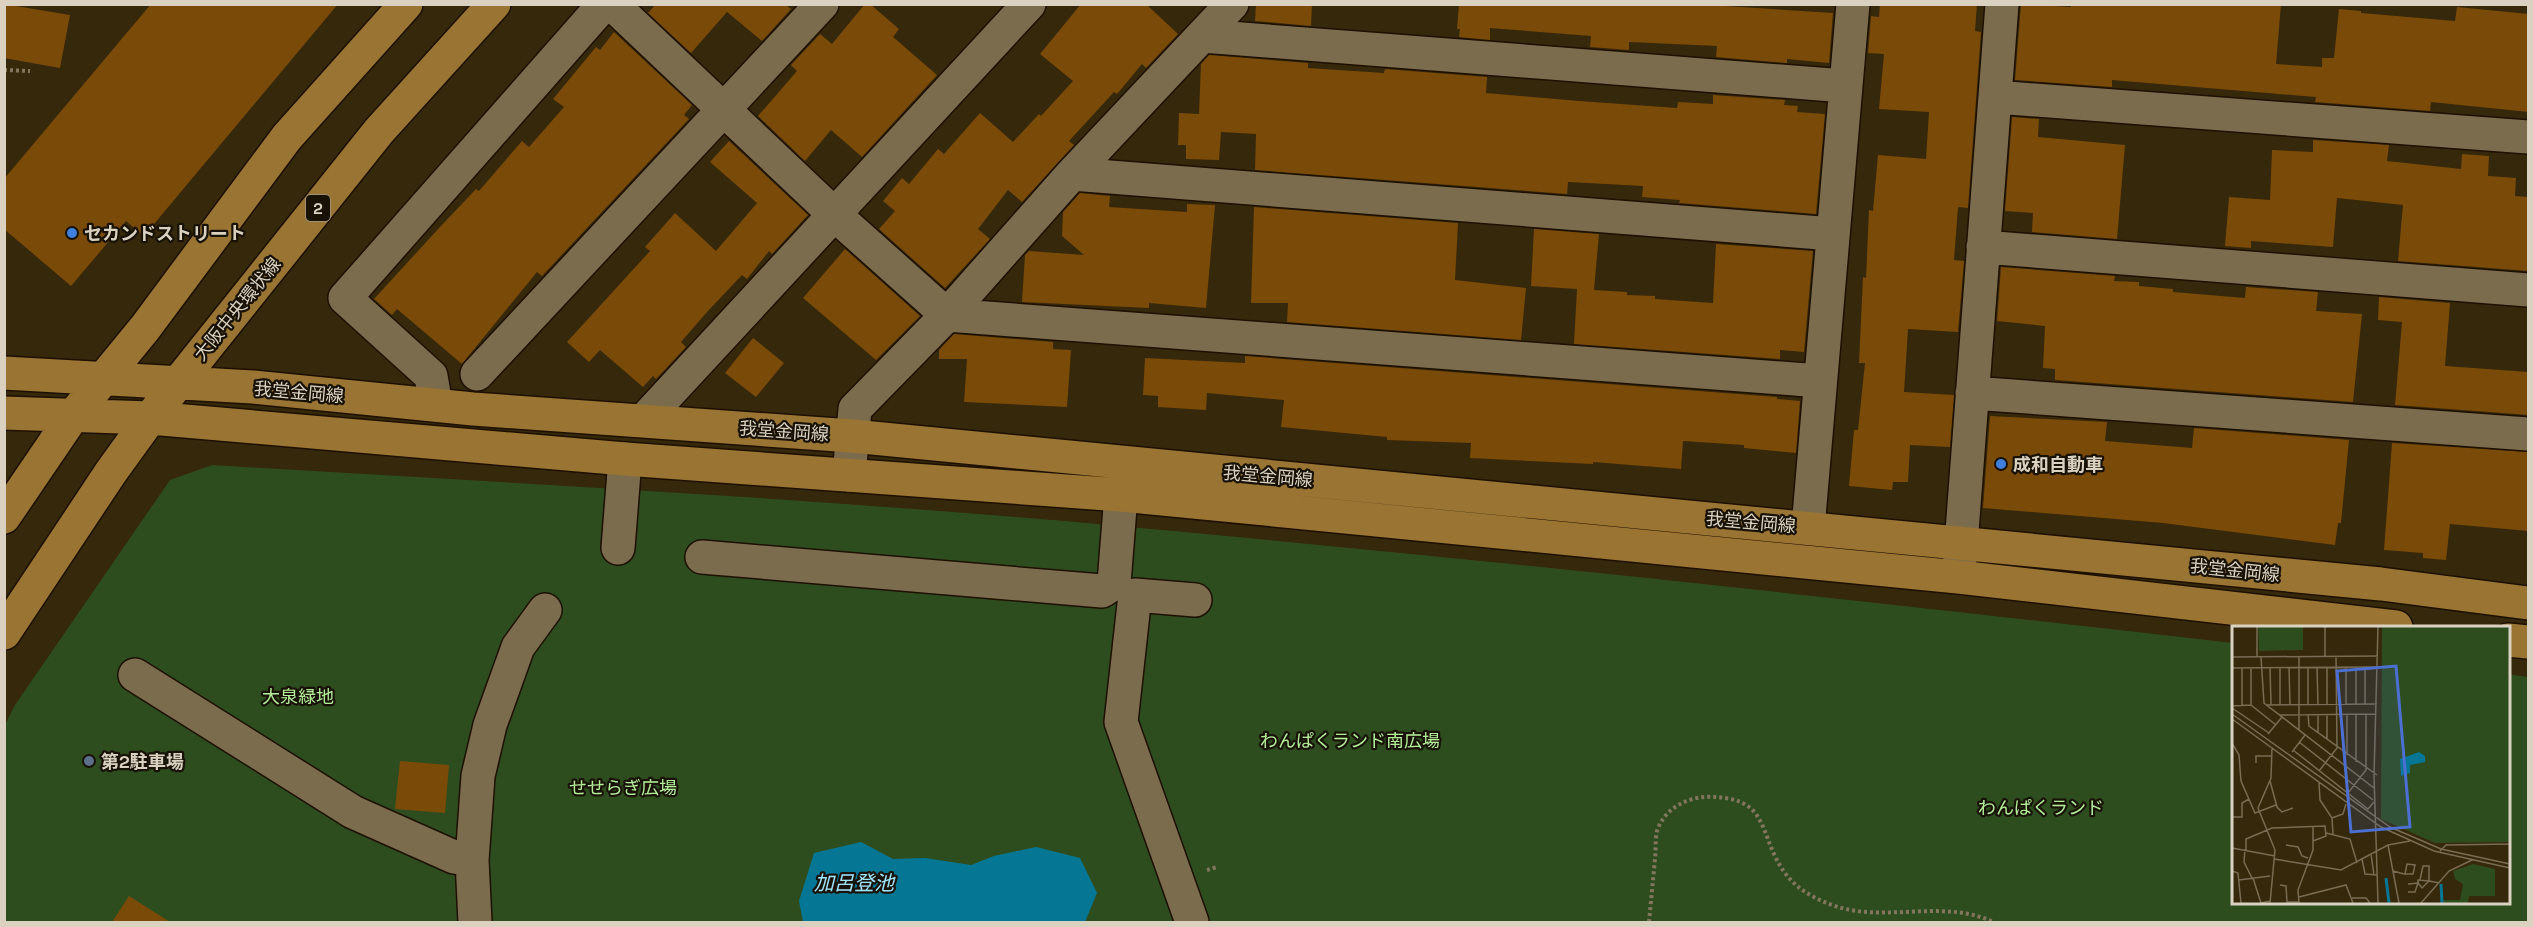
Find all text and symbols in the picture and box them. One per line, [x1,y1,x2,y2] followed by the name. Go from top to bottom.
[306,195,330,221] road number: 2
[84,222,246,245] place label: セカンドストリート
[65,226,79,240] marker: セカンドストリート
[188,253,286,365] street label: 大阪中央環状線
[253,377,345,407] street label: 我堂金岡線
[738,416,830,446] street label: 我堂金岡線
[2013,453,2103,476] place label: 成和自動車
[1994,457,2008,471] marker: 成和自動車
[1222,461,1314,491] street label: 我堂金岡線
[1705,507,1797,537] street label: 我堂金岡線
[2189,554,2281,586] street label: 我堂金岡線
[2232,626,2509,903] inset map
[262,685,334,708] park label: 大泉緑地
[1260,729,1440,752] park label: わんぱくランド南広場
[101,750,184,773] place label: 第2駐車場
[82,754,96,768] marker: 第2駐車場
[569,776,677,799] park label: せせらぎ広場
[1978,796,2104,819] park label: わんぱくランド
[814,870,896,896] water label: 加呂登池

